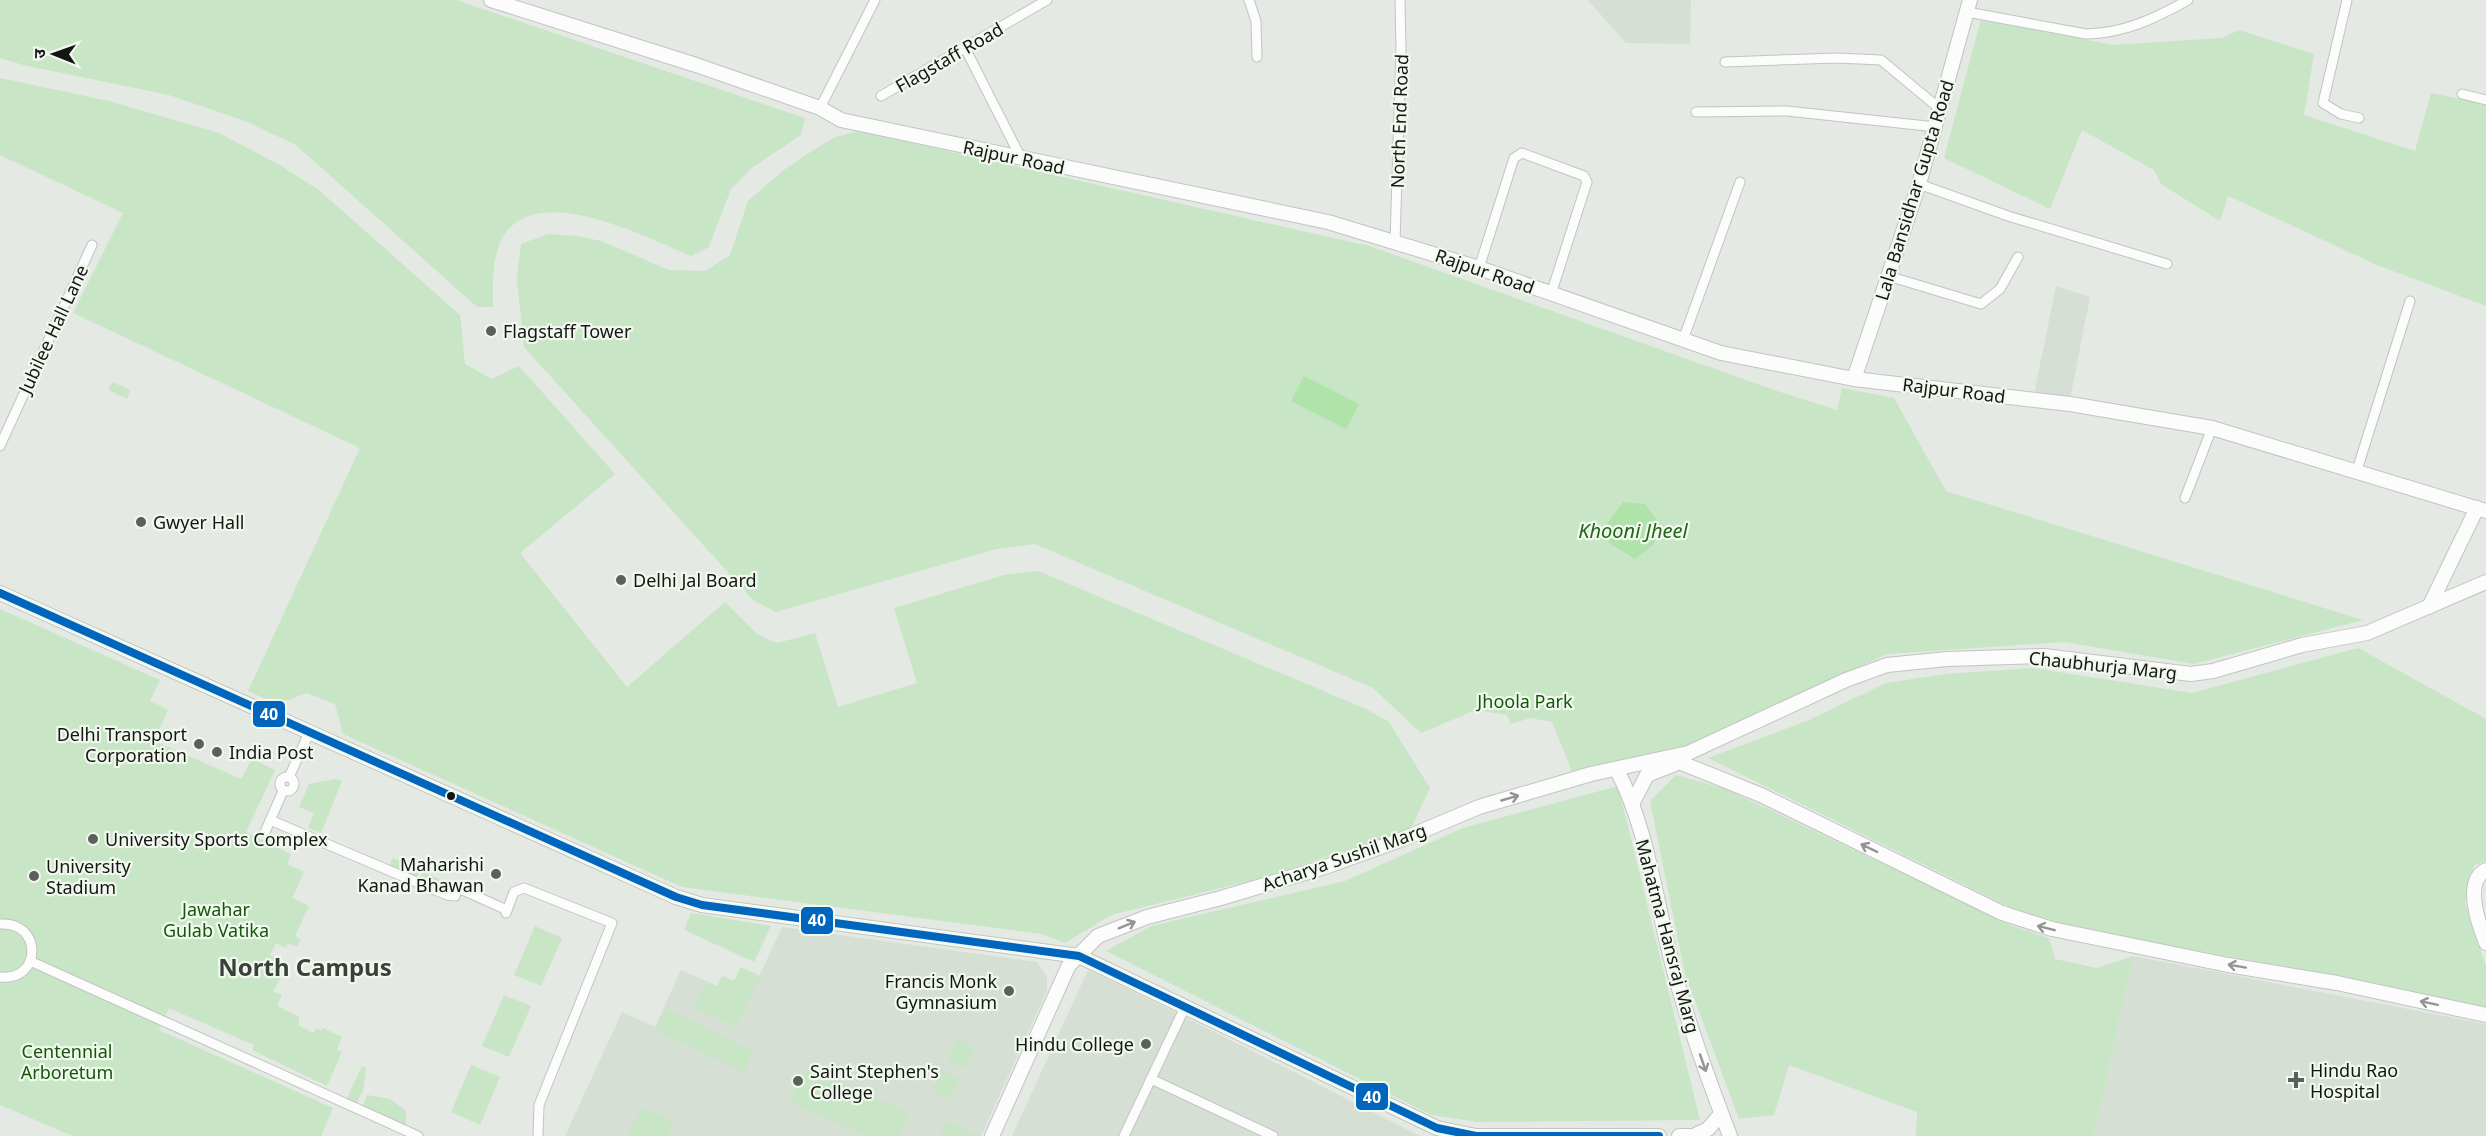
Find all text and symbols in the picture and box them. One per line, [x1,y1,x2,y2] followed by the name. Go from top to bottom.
[891,16,1007,98] street label: Flagstaff Road
[24,24,84,84] north arrow
[28,48,50,59] text: उ
[1385,53,1413,189] street label: North End Road
[1869,77,1959,303] street label: Lala Bansidhar Gupta Road
[961,135,1067,179] street label: Rajpur Road
[1432,243,1538,299] street label: Rajpur Road
[12,261,93,399] street label: Jubilee Hall Lane
[503,319,632,343] place label: Flagstaff Tower
[484,324,498,338] marker: Flagstaff Tower
[1901,372,2007,408] street label: Rajpur Road
[153,510,244,534] place label: Gwyer Hall
[134,515,148,529] marker: Gwyer Hall
[1578,517,1689,544] water label: Khooni Jheel
[633,568,757,592] place label: Delhi Jal Board
[614,573,628,587] marker: Delhi Jal Board
[2028,645,2178,685] street label: Chaubhurja Marg
[1475,689,1573,713] park label: Jhoola Park
[252,700,286,728] line badge: 40
[260,703,278,725] text: 40
[57,722,187,767] place label: Delhi Transport Corporation
[192,737,206,751] marker: Delhi Transport Corporation
[229,740,314,764] place label: India Post
[210,745,224,759] marker: India Post
[445,790,457,802] unlabelled marker
[1500,792,1519,803] one-way arrow
[1259,818,1429,896] street label: Acharya Sushil Marg
[105,827,328,851] place label: University Sports Complex
[86,832,100,846] marker: University Sports Complex
[1631,836,1705,1036] street label: Mahatma Hansraj Marg
[1860,842,1878,854] one-way arrow
[357,852,484,897] place label: Maharishi Kanad Bhawan
[46,854,131,899] place label: University Stadium
[489,867,503,881] marker: Maharishi Kanad Bhawan
[27,869,41,883] marker: University Stadium
[163,897,269,942] park label: Jawahar Gulab Vatika
[800,906,834,935] line badge: 40
[808,909,826,931] text: 40
[1117,918,1136,929] one-way arrow
[2037,921,2056,933] one-way arrow
[218,950,392,983] district label: North Campus
[2228,960,2248,971] one-way arrow
[885,969,997,1014] place label: Francis Monk Gymnasium
[1002,984,1016,998] marker: Francis Monk Gymnasium
[2420,997,2439,1008] one-way arrow
[1015,1032,1134,1056] place label: Hindu College
[1139,1037,1153,1051] marker: Hindu College
[21,1039,113,1084] park label: Centennial Arboretum
[1699,1053,1710,1072] one-way arrow
[2310,1058,2398,1103] place label: Hindu Rao Hospital
[810,1059,939,1104] place label: Saint Stephen's College
[2287,1071,2305,1089] marker: Hindu Rao Hospital
[791,1074,805,1088] marker: Saint Stephen's College
[1355,1082,1389,1111] line badge: 40
[1363,1086,1381,1108] text: 40

